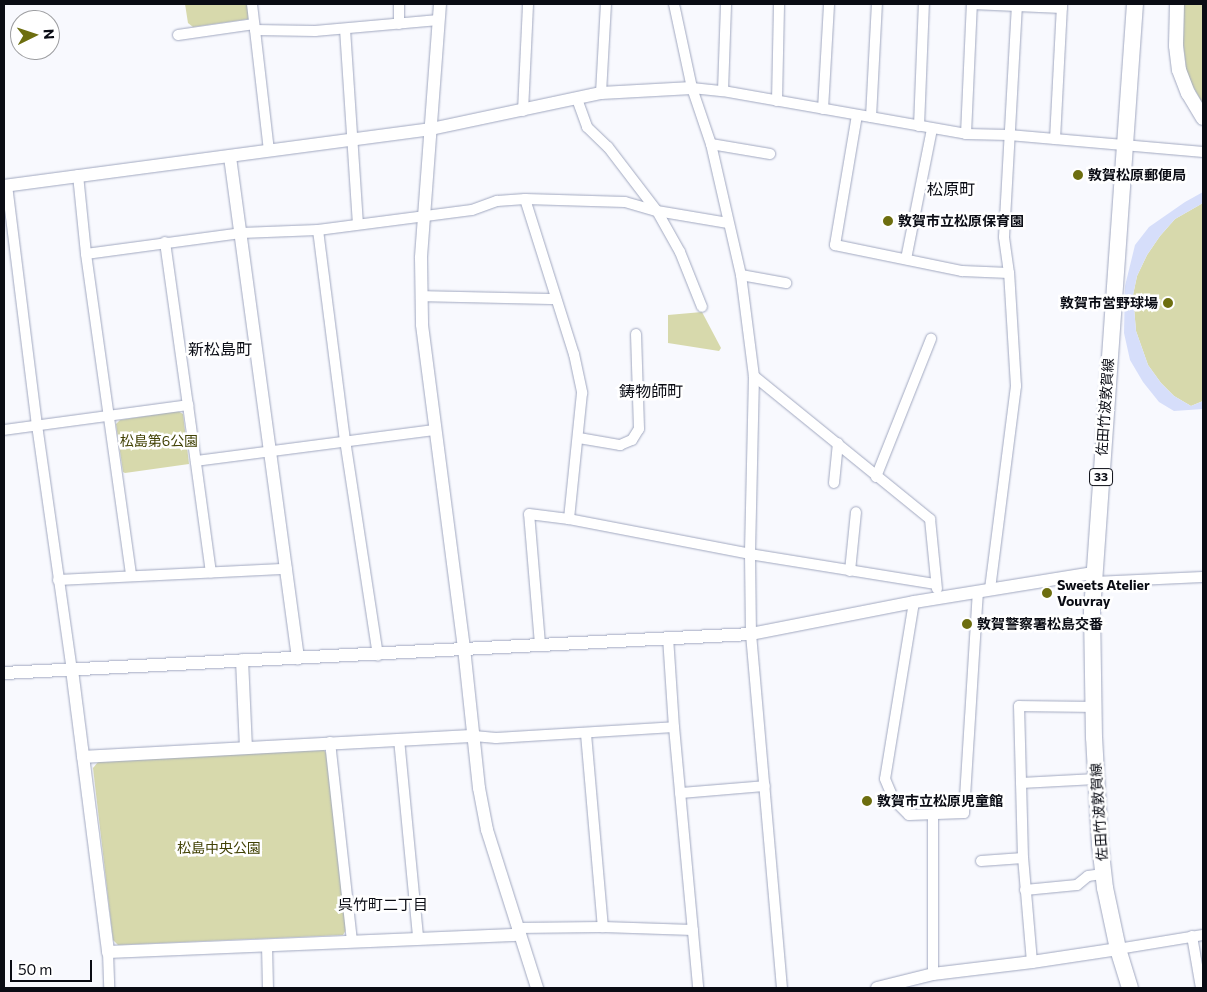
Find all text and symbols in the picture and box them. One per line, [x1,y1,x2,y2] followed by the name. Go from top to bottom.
[10,10,60,60] north arrow
[41,28,58,40] text: N
[1088,167,1186,183] place label: 敦賀松原郵便局
[1072,169,1084,181] marker: 敦賀松原郵便局
[927,179,975,199] district label: 松原町
[898,213,1024,229] place label: 敦賀市立松原保育園
[882,215,894,227] marker: 敦賀市立松原保育園
[1060,295,1158,311] place label: 敦賀市営野球場
[1162,297,1174,309] marker: 敦賀市営野球場
[188,339,252,359] district label: 新松島町
[1093,358,1117,456] street label: 佐田竹波敦賀線
[619,381,683,401] district label: 鋳物師町
[120,433,198,449] park label: 松島第6公園
[1088,468,1114,487] road number: 33
[1057,577,1150,610] place label: Sweets Atelier Vouvray
[1041,587,1053,599] marker: Sweets Atelier Vouvray
[977,616,1103,632] place label: 敦賀警察署松島交番
[961,618,973,630] marker: 敦賀警察署松島交番
[1087,763,1111,861] street label: 佐田竹波敦賀線
[877,793,1003,809] place label: 敦賀市立松原児童館
[861,795,873,807] marker: 敦賀市立松原児童館
[177,840,261,856] park label: 松島中央公園
[338,896,428,914] district label: 呉竹町二丁目
[12,950,95,982] scale bar
[18,960,52,978] text: 50 m

